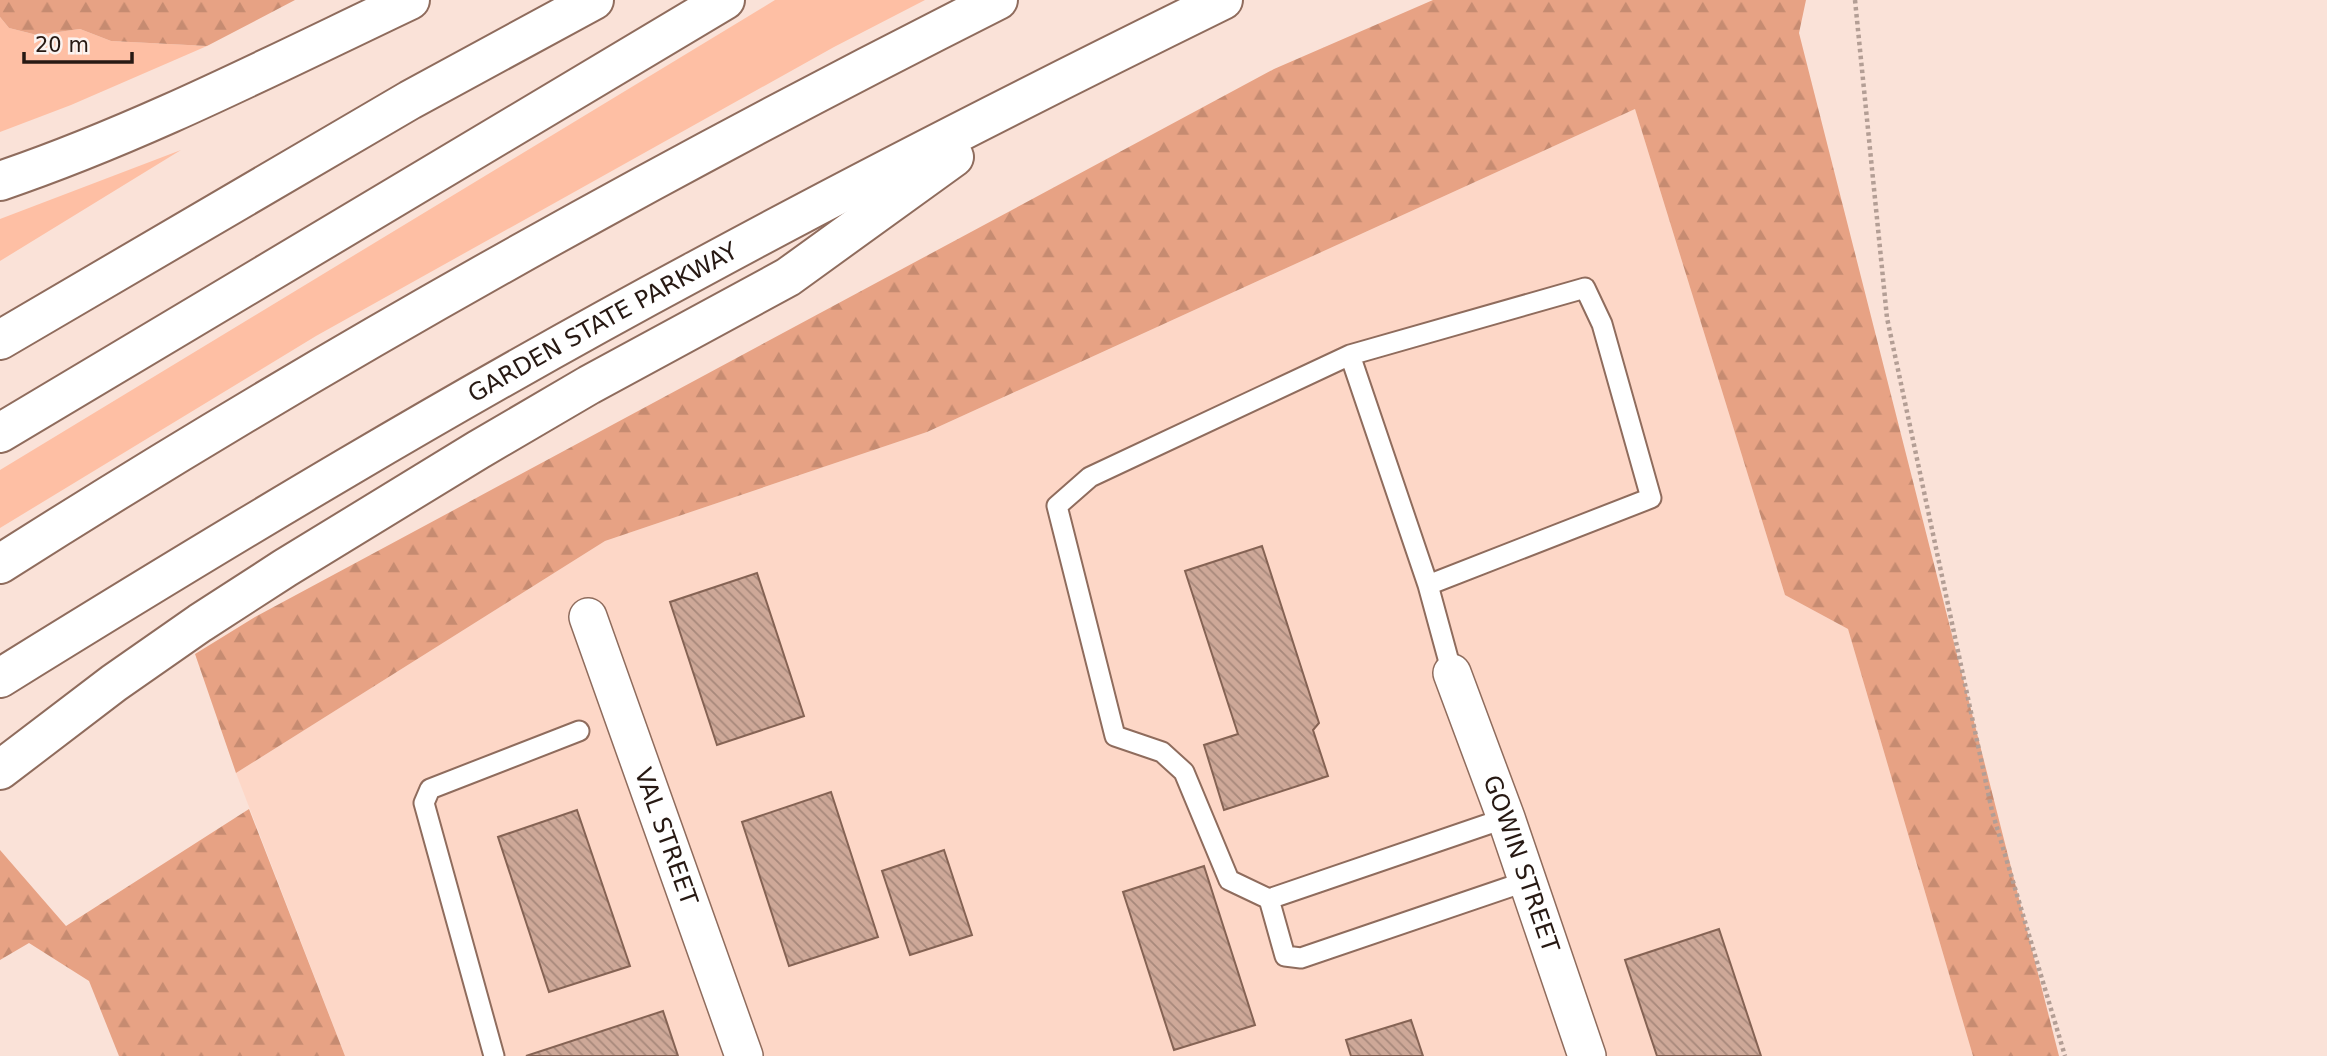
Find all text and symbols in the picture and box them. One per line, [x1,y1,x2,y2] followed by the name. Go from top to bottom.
[24,21,133,65] scale bar
[35,33,89,57] text: 20 m
[463,237,743,408] street label: GARDEN STATE PARKWAY
[629,764,703,909] street label: VAL STREET
[1477,771,1565,956] street label: GOWIN STREET

